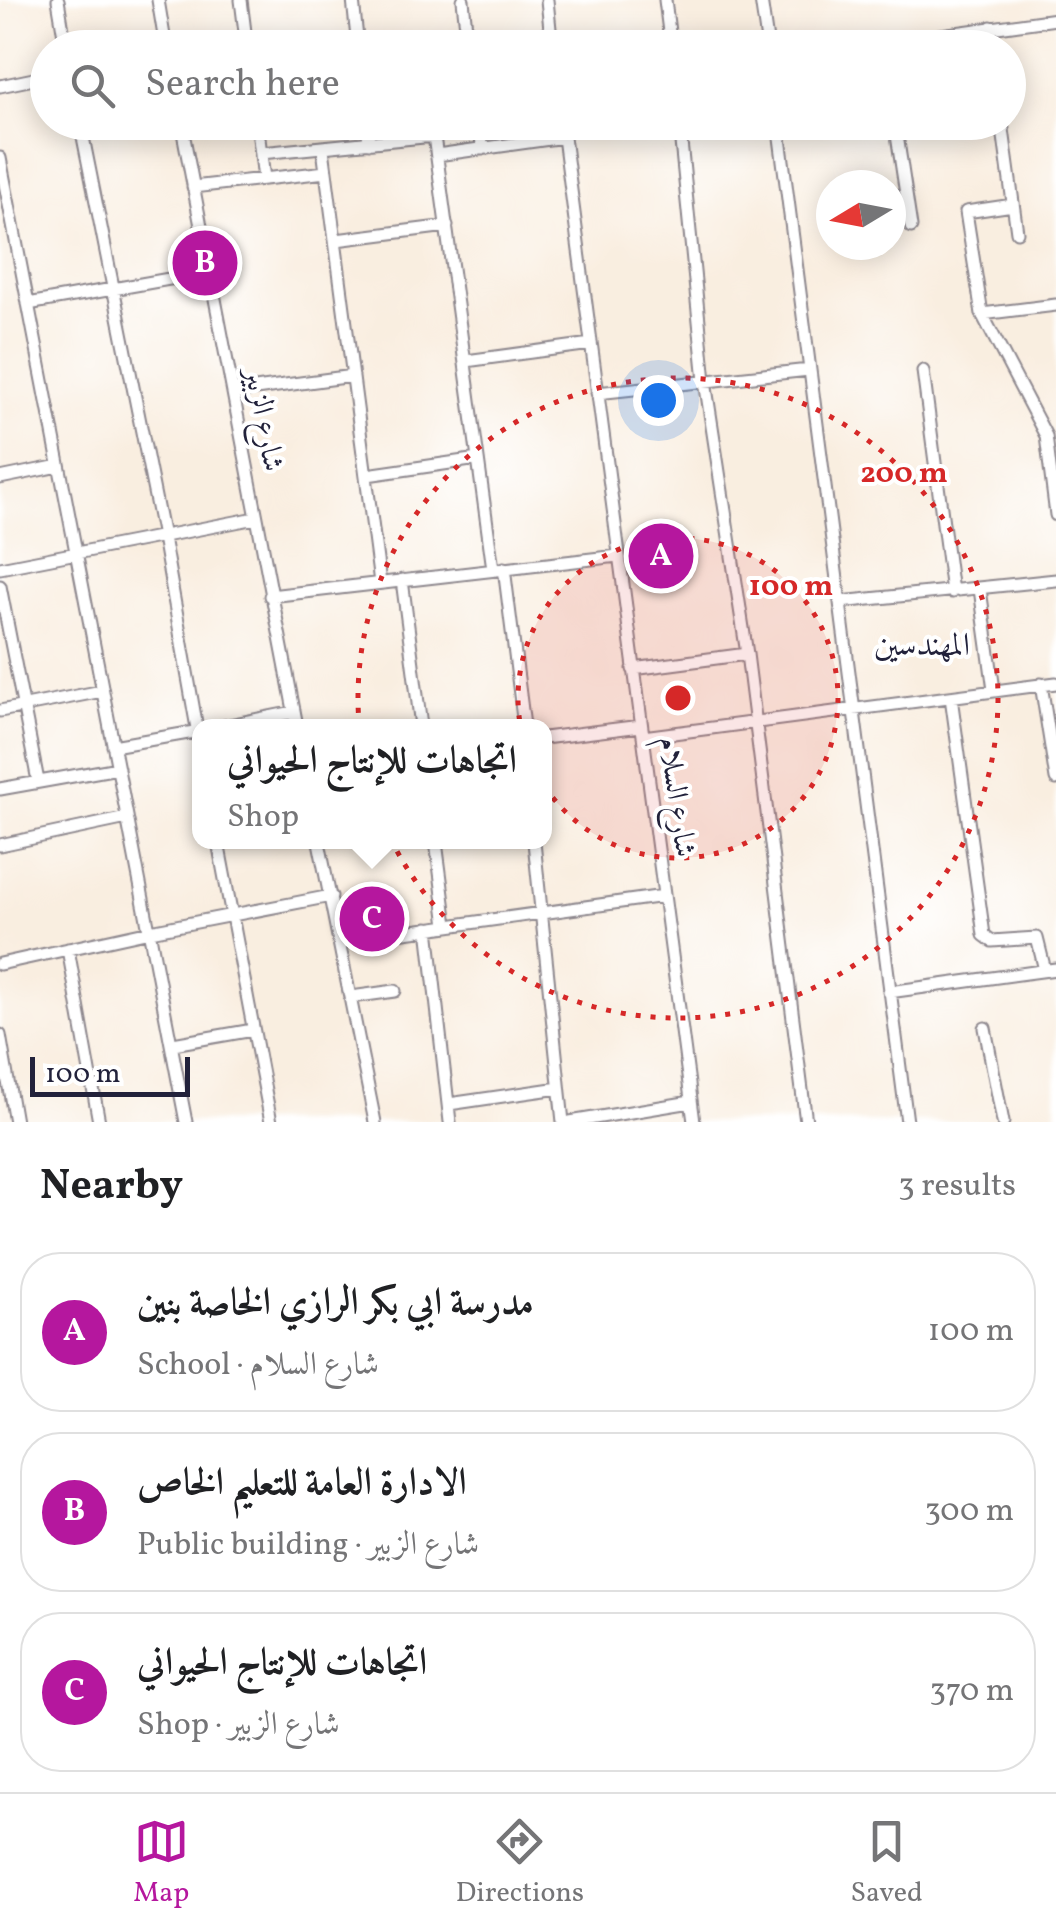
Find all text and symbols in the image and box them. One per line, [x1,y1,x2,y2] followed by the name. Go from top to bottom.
[30,30,1026,140] search box
[65,58,120,113] icon: search
[145,59,340,112] text: Search here
[816,170,906,260] north arrow
[172,226,238,300] pin: B
[230,362,294,476] street label: شارع الزبير
[633,375,684,426] your location
[860,453,948,495] text: 200 m
[628,518,694,594] pin: A
[749,566,833,608] text: 100 m
[874,625,970,669] district label: المهندسين
[660,680,696,716] centre of rings
[192,719,552,849] popup
[644,734,705,860] street label: شارع السلام
[227,736,517,789] text: اتجاهات للإنتاج الحيواني
[227,796,299,840] text: Shop
[340,882,404,956] pin: C
[30,1052,190,1096] scale bar
[45,1055,120,1094] text: 100 m
[40,1158,183,1217] text: Nearby
[898,1165,1016,1209] text: 3 results
[137,1278,534,1331] text: مدرسة ابي بكر الرازي الخاصة بنين
[63,1310,86,1354] text: A
[928,1310,1014,1354] text: 100 m
[137,1344,379,1388] text: School · شارع السلام
[137,1458,467,1511] text: الادارة العامة للتعليم الخاص
[64,1490,85,1534] text: B
[924,1490,1014,1534] text: 300 m
[137,1524,479,1568] text: Public building · شارع الزبير
[137,1638,427,1691] text: اتجاهات للإنتاج الحيواني
[64,1670,85,1714] text: C
[929,1670,1014,1714] text: 370 m
[137,1704,340,1748] text: Shop · شارع الزبير
[133,1814,189,1913] tab: Map
[456,1814,584,1913] tab: Directions
[851,1814,923,1913] tab: Saved

